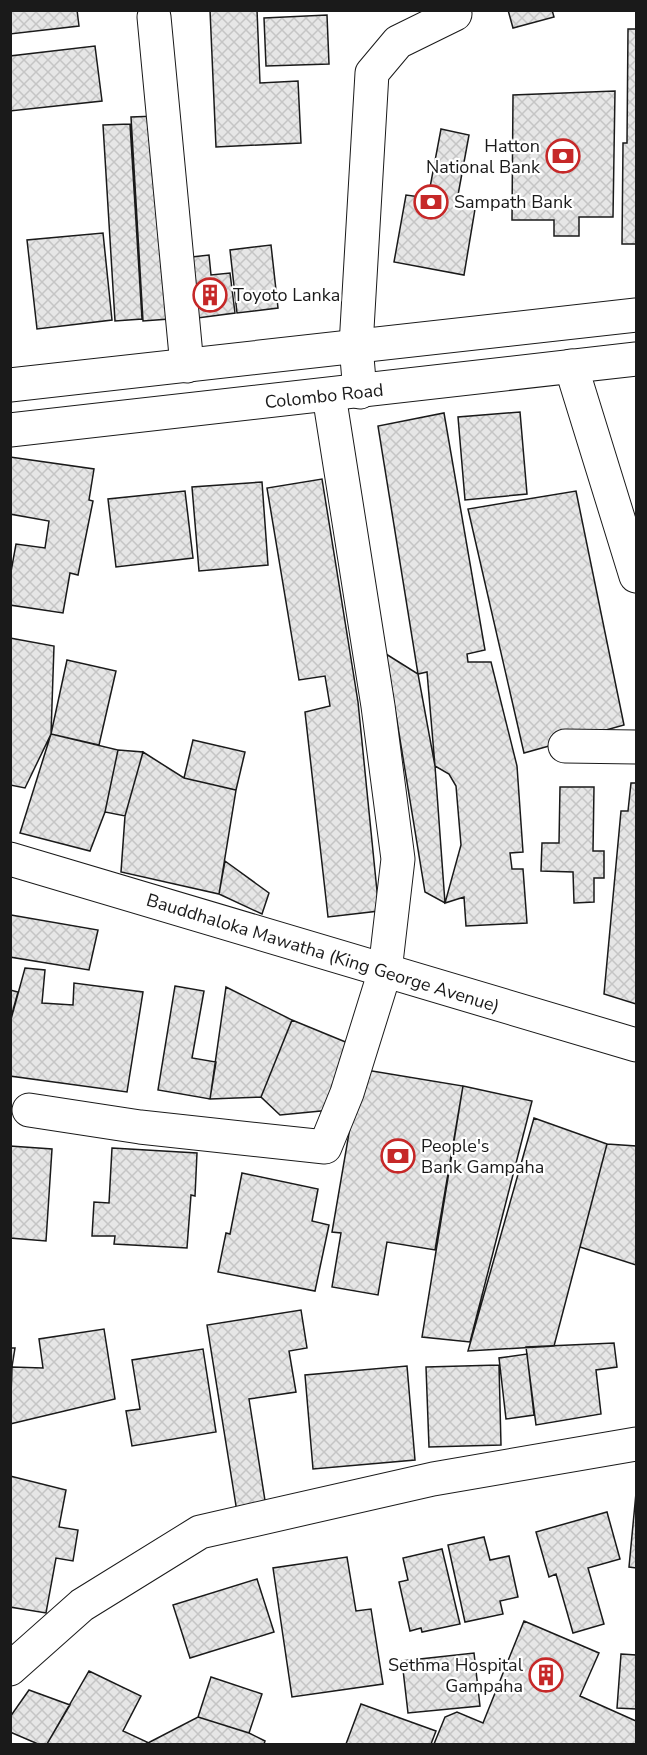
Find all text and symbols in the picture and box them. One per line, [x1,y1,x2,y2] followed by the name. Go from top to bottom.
[426,134,541,179] place label: Hatton National Bank
[545,138,581,174] bank icon: Hatton National Bank
[413,184,449,220] bank icon: Sampath Bank
[454,190,573,214] place label: Sampath Bank
[192,277,228,313] building icon: Toyoto Lanka
[233,283,340,307] place label: Toyoto Lanka
[263,378,385,414] street label: Colombo Road
[144,888,502,1018] street label: Bauddhaloka Mawatha (King George Avenue)
[421,1134,544,1179] place label: People's Bank Gampaha
[380,1138,416,1174] bank icon: People's Bank Gampaha
[388,1653,524,1698] place label: Sethma Hospital Gampaha
[528,1657,564,1693] building icon: Sethma Hospital Gampaha

